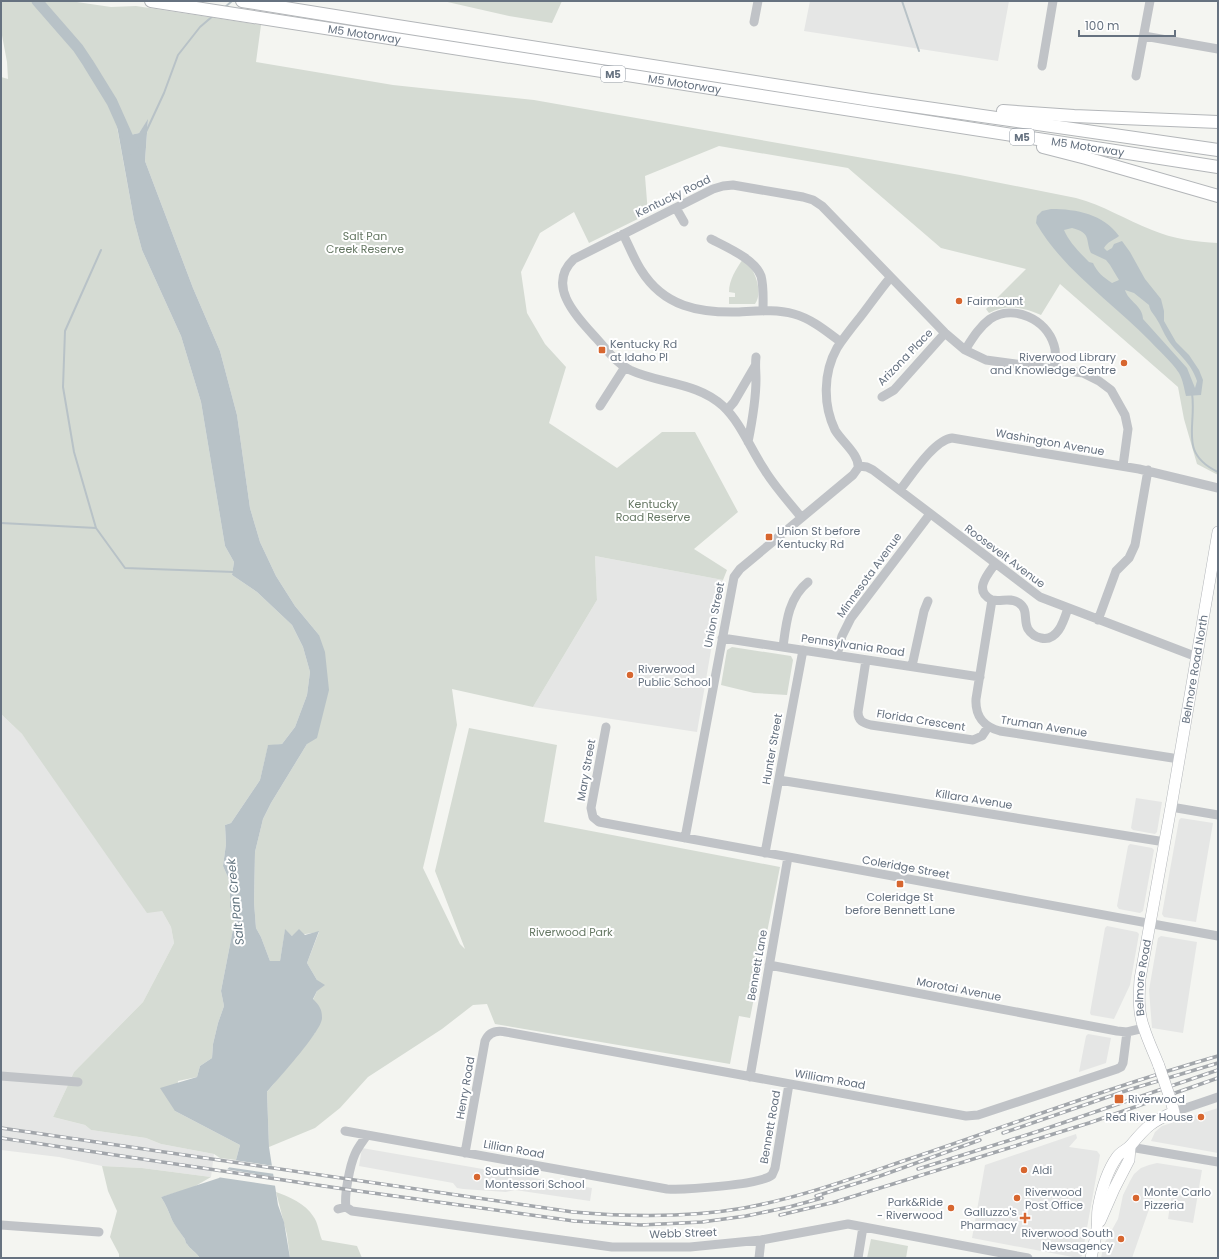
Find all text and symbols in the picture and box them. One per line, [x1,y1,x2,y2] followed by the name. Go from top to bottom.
[1079,12,1175,38] scale bar
[1085,17,1119,34] text: 100 m
[327,21,403,48] street label: M5 Motorway
[601,66,625,82] road number: M5
[647,70,723,98] street label: M5 Motorway
[1010,129,1034,145] road number: M5
[1050,133,1126,160] street label: M5 Motorway
[633,171,713,221] street label: Kentucky Road
[326,228,404,257] park label: Salt Pan Creek Reserve
[967,293,1023,309] place label: Fairmount
[954,296,964,306] marker: Fairmount
[874,325,936,389] street label: Arizona Place
[610,336,677,365] place label: Kentucky Rd at Idaho Pl
[597,345,607,355] marker: Kentucky Rd at Idaho Pl
[990,349,1117,378] place label: Riverwood Library and Knowledge Centre
[1119,358,1129,368] marker: Riverwood Library and Knowledge Centre
[994,425,1106,459] street label: Washington Avenue
[616,496,691,525] park label: Kentucky Road Reserve
[961,520,1049,592] street label: Roosevelt Avenue
[777,523,861,552] place label: Union St before Kentucky Rd
[833,529,905,621] street label: Minnesota Avenue
[764,532,774,542] marker: Union St before Kentucky Rd
[700,581,728,649] street label: Union Street
[1177,614,1212,725] street label: Belmore Road North
[800,630,906,660] street label: Pennsylvania Road
[638,661,711,690] place label: Riverwood Public School
[625,670,635,680] marker: Riverwood Public School
[875,705,967,735] street label: Florida Crescent
[1000,711,1088,741] street label: Truman Avenue
[758,712,786,786] street label: Hunter Street
[573,738,599,802] street label: Mary Street
[934,785,1014,813] street label: Killara Avenue
[861,851,951,883] street label: Coleridge Street
[222,857,248,946] water label: Salt Pan Creek
[895,879,905,889] marker: Coleridge St before Bennett Lane
[845,889,955,918] place label: Coleridge St before Bennett Lane
[529,924,613,940] park label: Riverwood Park
[743,928,771,1002] street label: Bennett Lane
[1131,938,1155,1017] street label: Belmore Road
[915,973,1003,1005] street label: Morotai Avenue
[452,1055,478,1121] street label: Henry Road
[793,1065,867,1093] street label: William Road
[756,1089,784,1165] street label: Bennett Road
[1128,1091,1185,1107] place label: Riverwood
[1113,1093,1125,1105] marker: Riverwood
[1105,1109,1193,1125] place label: Red River House
[1196,1112,1206,1122] marker: Red River House
[482,1136,546,1162] street label: Lillian Road
[1032,1162,1053,1178] place label: Aldi
[485,1163,585,1192] place label: Southside Montessori School
[1019,1165,1029,1175] marker: Aldi
[472,1172,482,1182] marker: Southside Montessori School
[1025,1184,1083,1213] place label: Riverwood Post Office
[1144,1184,1211,1213] place label: Monte Carlo Pizzeria
[1012,1193,1022,1203] marker: Riverwood Post Office
[1131,1193,1141,1203] marker: Monte Carlo Pizzeria
[877,1194,943,1223] place label: Park&Ride - Riverwood
[946,1203,956,1213] marker: Park&Ride - Riverwood
[960,1204,1018,1233] place label: Galluzzo's Pharmacy
[1020,1213,1030,1223] marker: Galluzzo's Pharmacy
[649,1224,717,1242] street label: Webb Street
[1021,1225,1114,1254] place label: Riverwood South Newsagency
[1116,1234,1126,1244] marker: Riverwood South Newsagency

